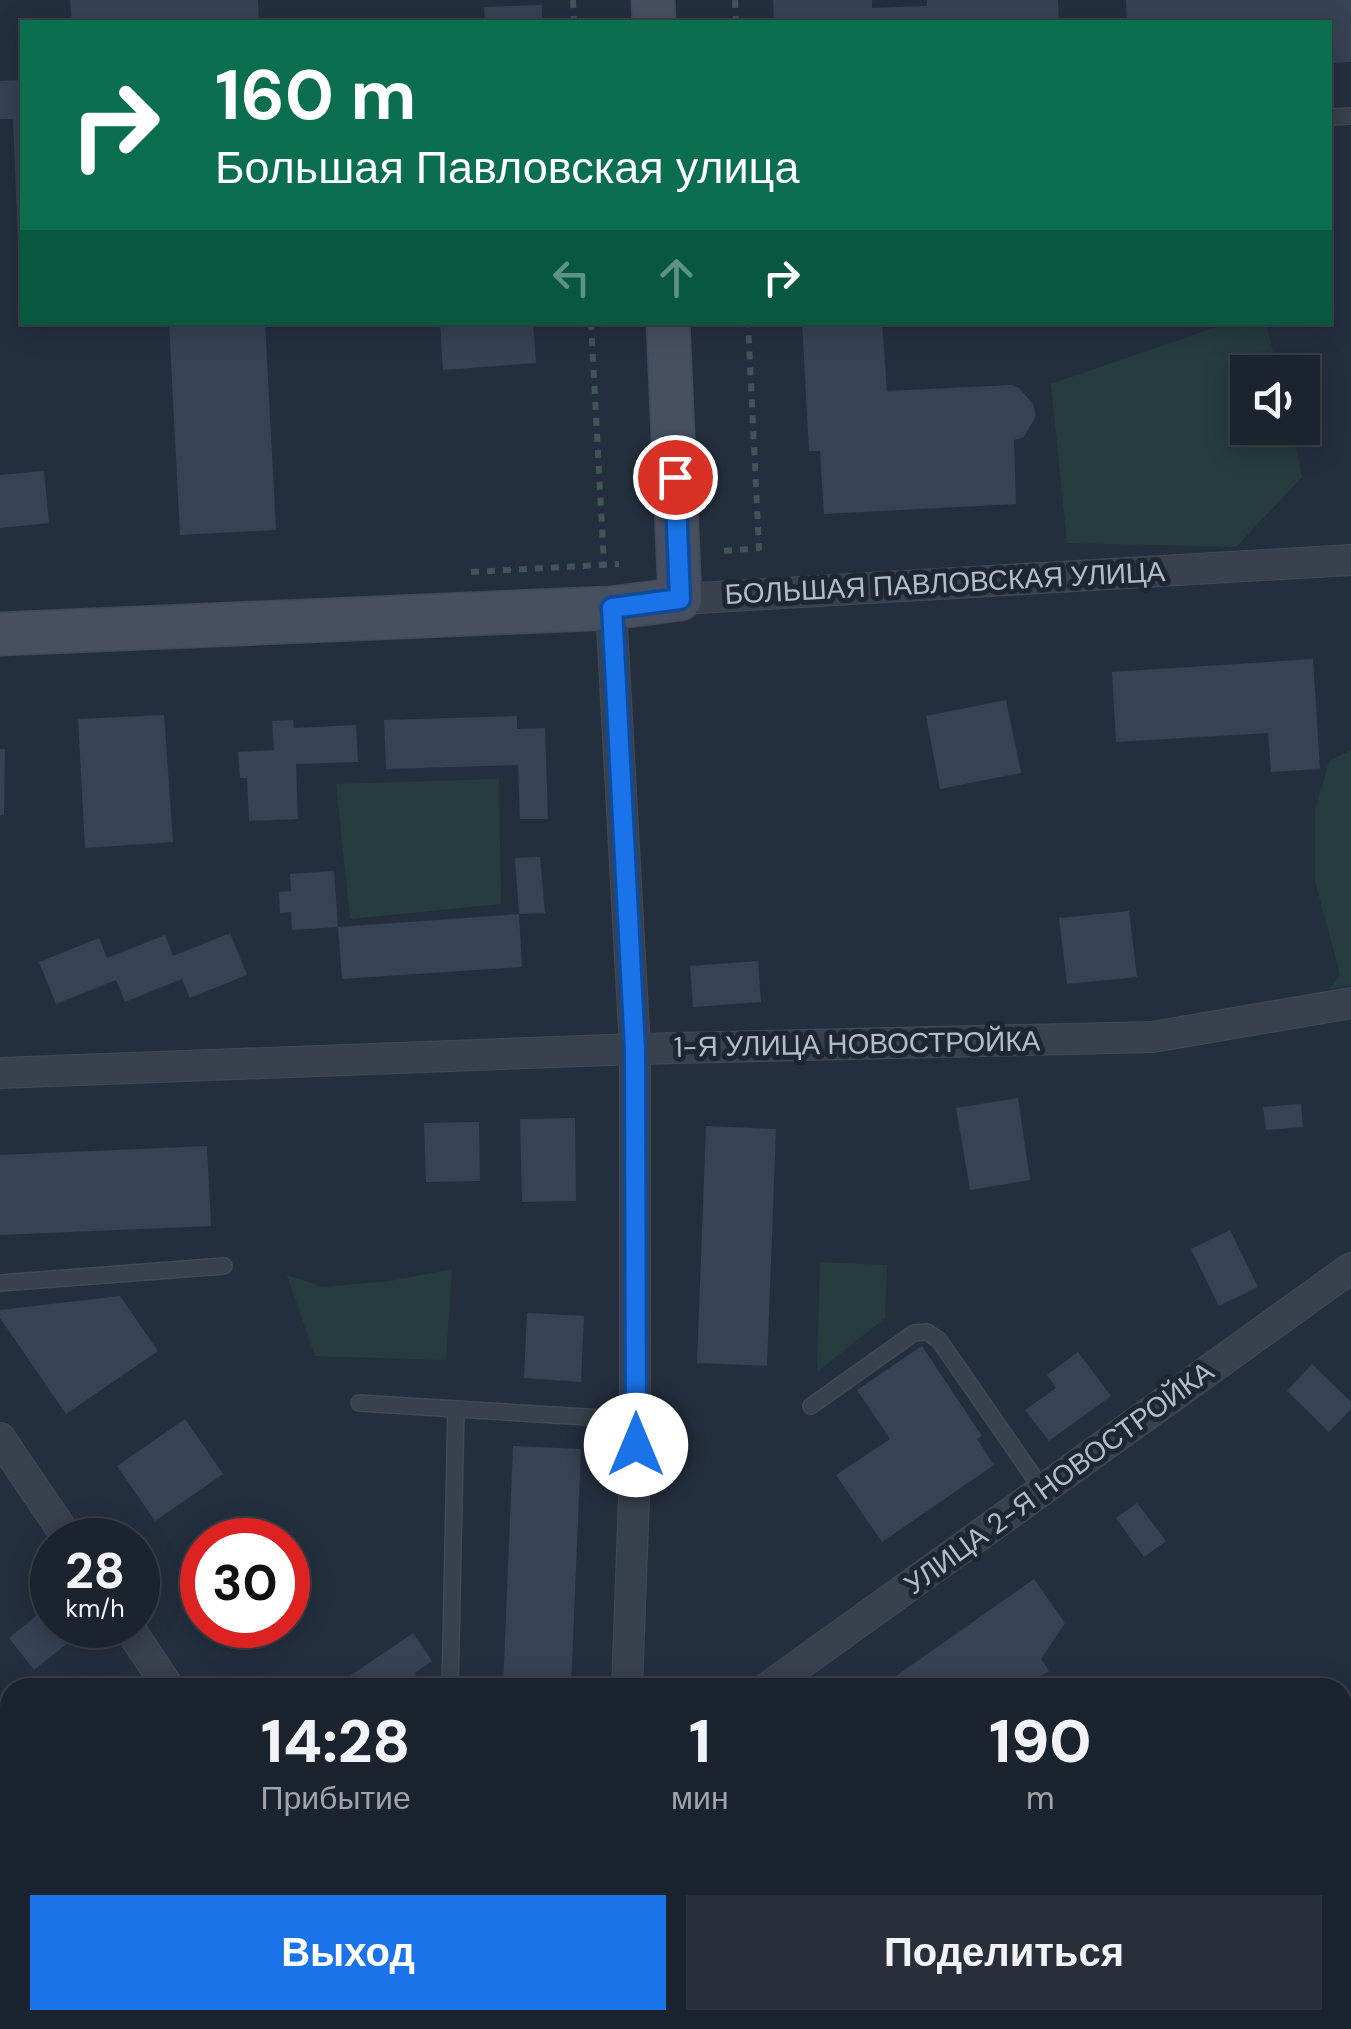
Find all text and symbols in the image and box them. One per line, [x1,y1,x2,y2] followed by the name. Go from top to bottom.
[215,50,416,141] text: 160 m
[50,60,180,190] icon: right
[215,138,799,197] text: Большая Павловская улица
[544,250,599,305] icon: left
[649,250,704,305] icon: ahead
[754,250,809,305] icon: right
[1230,355,1320,445] map controls
[1230,355,1320,445] button: sound
[633,435,718,520] pin
[648,450,703,505] icon: arrive
[724,553,1166,613] street label: БОЛЬШАЯ ПАВЛОВСКАЯ УЛИЦА
[673,1022,1041,1066] street label: 1-Я УЛИЦА НОВОСТРОЙКА
[897,1353,1221,1603] street label: УЛИЦА 2-Я НОВОСТРОЙКА
[584,1393,688,1497] position arrow
[180,1518,310,1648] speed limit sign: 30
[65,1538,125,1604] text: 28
[65,1592,125,1625] text: km/h
[261,1702,410,1781] text: 14:28
[689,1702,711,1781] text: 1
[989,1702,1092,1781] text: 190
[260,1777,411,1819] text: Прибытие
[671,1777,729,1819] text: мин
[1026,1777,1055,1819] text: m
[30,1895,666,2010] button: Выход
[686,1895,1322,2010] button: Поделиться

